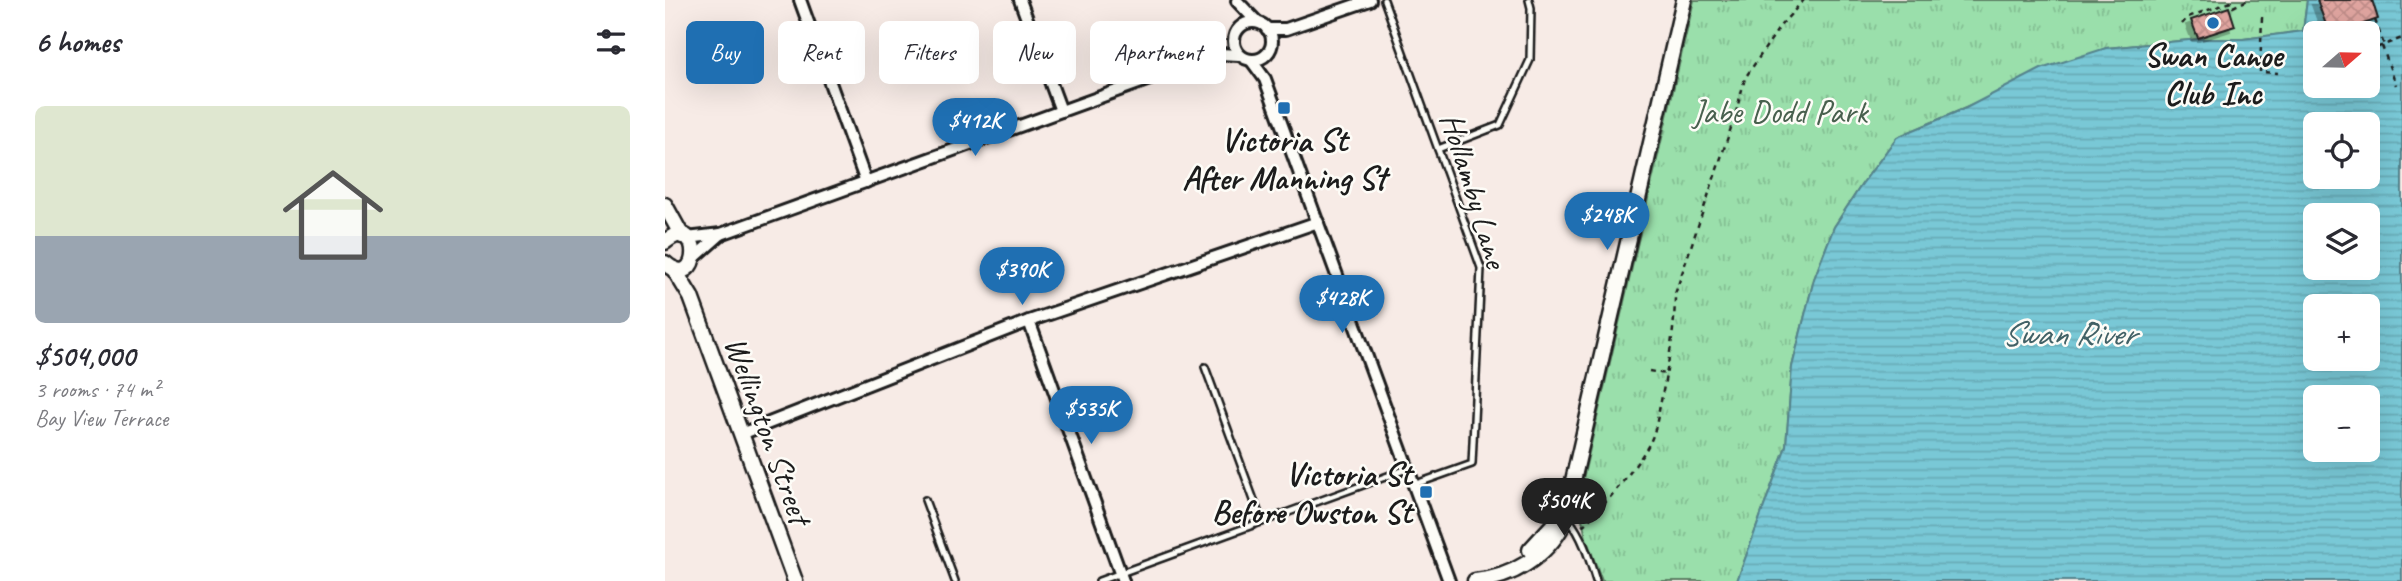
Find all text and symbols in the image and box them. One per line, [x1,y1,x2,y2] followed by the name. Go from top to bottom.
[2205,15,2221,31] marker: Swan Canoe Club Inc
[686,21,764,84] chip: Buy
[778,21,865,84] chip: Rent
[879,21,979,84] chip: Filters
[993,21,1076,84] chip: New
[1090,21,1226,84] chip: Apartment
[2303,21,2380,98] north arrow
[2303,21,2380,462] map controls
[35,23,120,61] text: 6 homes
[592,23,630,61] icon: filters
[2144,34,2285,114] place label: Swan Canoe Club Inc
[1691,91,1869,133] park label: Jabe Dodd Park
[926,99,1024,158] pin: $412K
[1276,100,1292,116] marker: Victoria St After Manning St
[948,106,1002,135] text: $412K
[1431,108,1518,275] street label: Hollamby Lane
[2303,112,2380,189] button: locate
[1182,119,1391,199] place label: Victoria St After Manning St
[270,152,396,278] icon: home
[1558,192,1656,252] pin: $248K
[1580,200,1634,229] text: $248K
[2303,203,2380,280] button: layers
[973,247,1071,307] pin: $390K
[996,255,1048,284] text: $390K
[1293,276,1391,335] pin: $428K
[1315,283,1369,312] text: $428K
[2303,294,2380,371] button: +
[2001,311,2141,356] water label: Swan River
[715,331,823,534] street label: Wellington Street
[35,337,135,375] text: $504,000
[35,375,159,404] text: 3 rooms · 74 m²
[2303,385,2380,462] button: −
[1042,386,1140,446] pin: $535K
[1065,394,1117,423] text: $535K
[35,404,168,433] text: Bay View Terrace
[1212,453,1415,533] place label: Victoria St Before Owston St
[1515,478,1613,538] pin: $504K
[1418,484,1434,500] marker: Victoria St Before Owston St
[1538,486,1590,515] text: $504K

